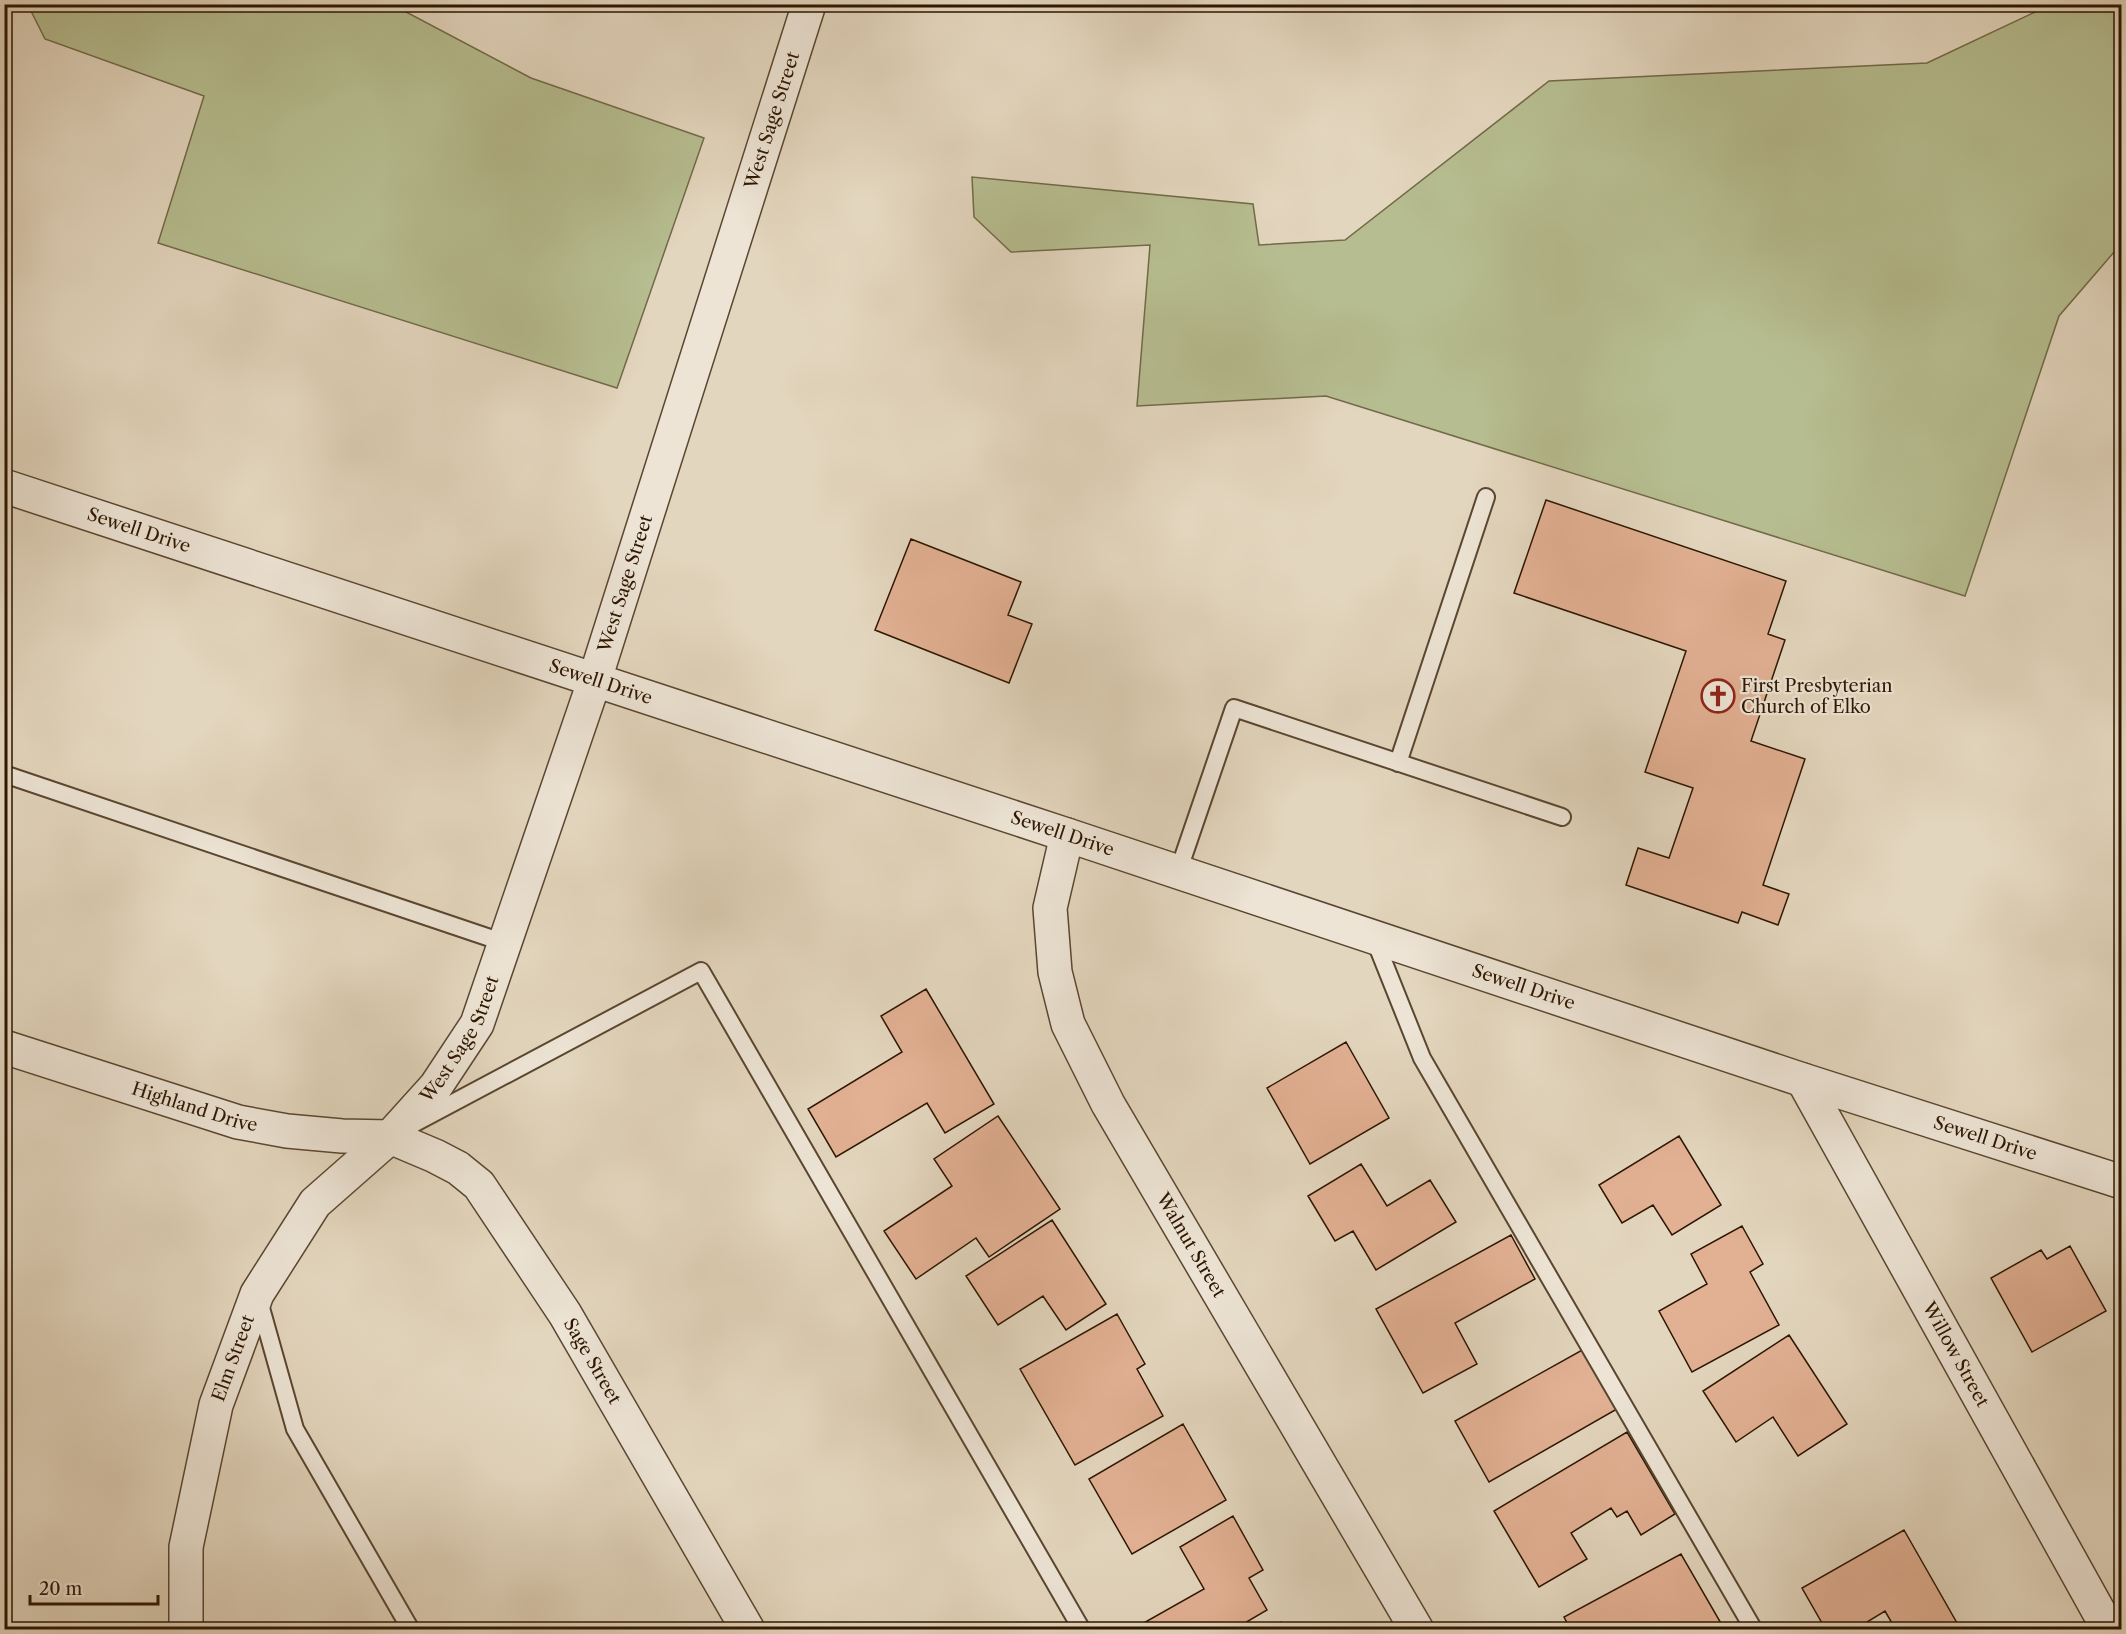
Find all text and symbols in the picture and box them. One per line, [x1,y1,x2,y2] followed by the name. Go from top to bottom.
[740,48,804,193] street label: West Sage Street
[84,503,193,558] street label: Sewell Drive
[593,512,658,656] street label: West Sage Street
[546,655,655,709] street label: Sewell Drive
[1741,675,1893,718] place label: First Presbyterian Church of Elko
[1700,678,1736,714] church icon: First Presbyterian Church of Elko
[1008,806,1117,861] street label: Sewell Drive
[1469,960,1578,1014] street label: Sewell Drive
[415,972,504,1108] street label: West Sage Street
[129,1078,259,1136] street label: Highland Drive
[1931,1111,2040,1165] street label: Sewell Drive
[1151,1188,1231,1302] street label: Walnut Street
[1917,1297,1994,1411] street label: Willow Street
[207,1311,259,1404] street label: Elm Street
[559,1314,626,1408] street label: Sage Street
[30,1568,158,1606] scale bar
[39,1578,83,1600] text: 20 m

